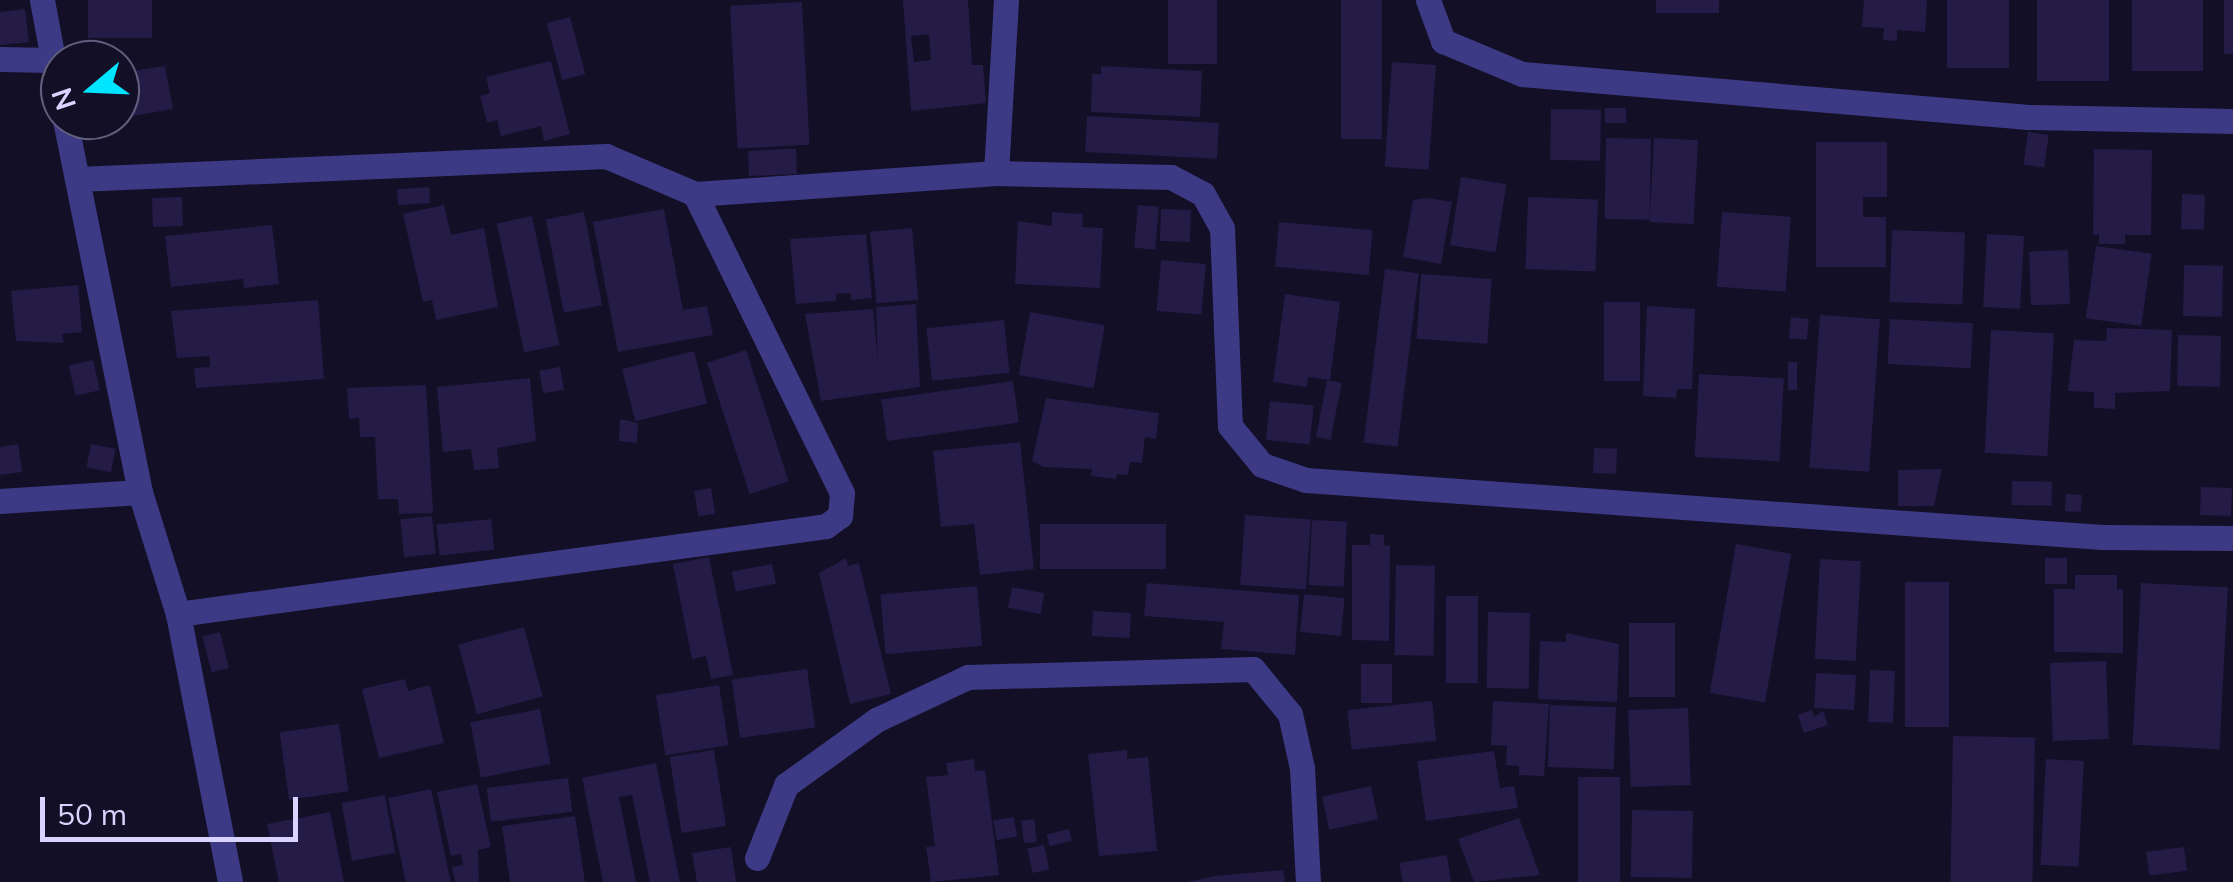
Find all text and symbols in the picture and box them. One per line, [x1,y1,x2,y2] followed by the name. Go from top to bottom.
[40,40,140,140] north arrow
[43,84,83,115] text: N
[45,777,302,839] scale bar
[57,795,127,833] text: 50 m

